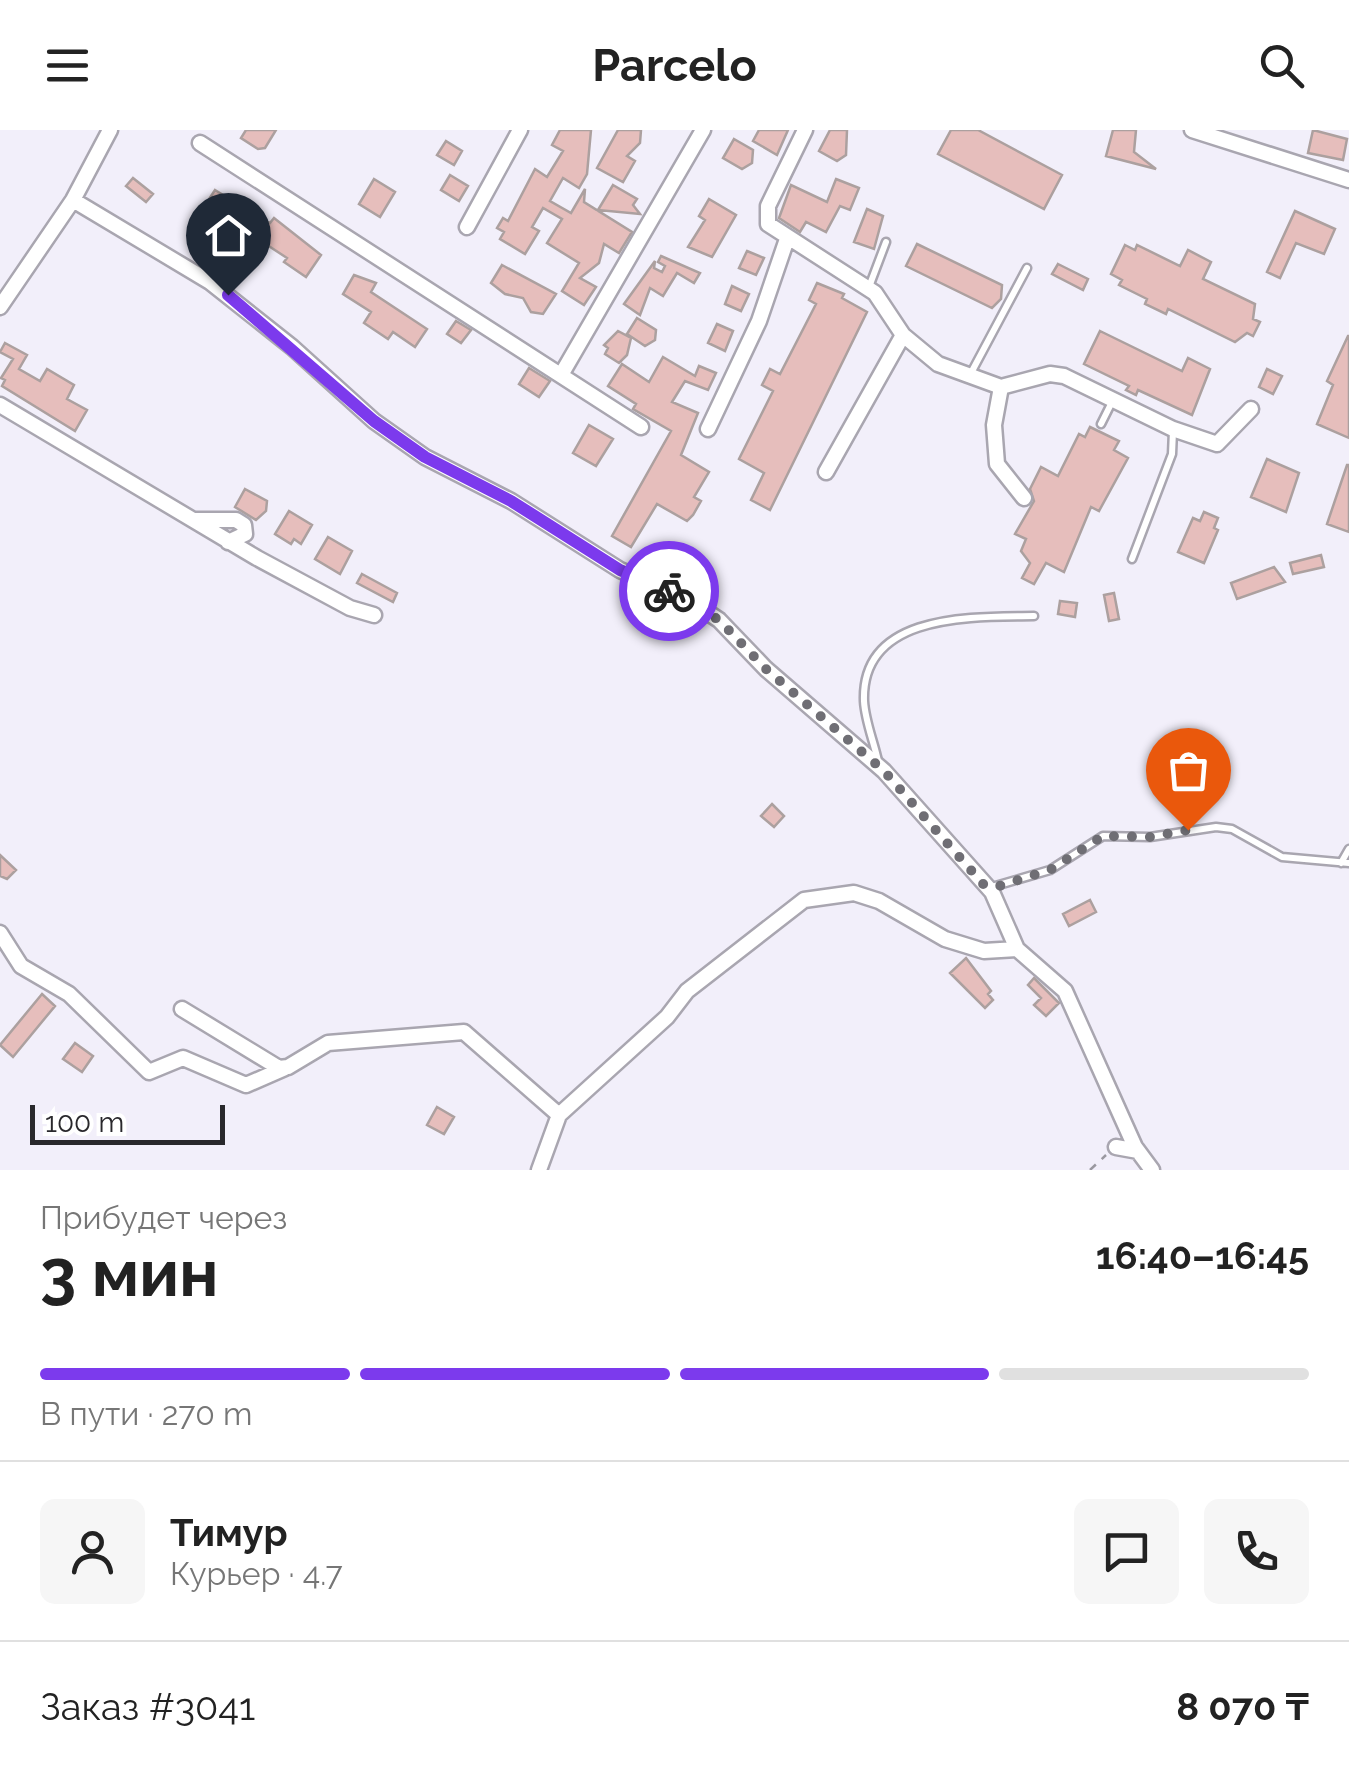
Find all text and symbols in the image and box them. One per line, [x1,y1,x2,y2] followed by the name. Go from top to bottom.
[40,38,95,93] icon: menu
[1254,38,1309,93] icon: search
[592,39,757,92] text: Parcelo
[186,193,271,296] pin
[201,208,256,263] icon: home
[619,541,719,641] courier
[642,564,697,619] icon: bike
[1146,728,1231,831] pin
[1161,743,1216,798] icon: bag
[30,1100,225,1144] scale bar
[45,1106,124,1139] text: 100 m
[40,1199,287,1236] text: Прибудет через
[1096,1233,1309,1278] text: 16:40–16:45
[40,1235,218,1311] text: 3 мин
[40,1395,252,1432] text: В пути · 270 m
[40,1499,145,1604] button: person
[1074,1499,1179,1604] button: chat
[1204,1499,1309,1604] button: phone
[170,1510,288,1555] text: Тимур
[170,1555,343,1592] text: Курьер · 4.7
[40,1684,255,1729] text: Заказ #3041
[1176,1684,1309,1729] text: 8 070 ₸

